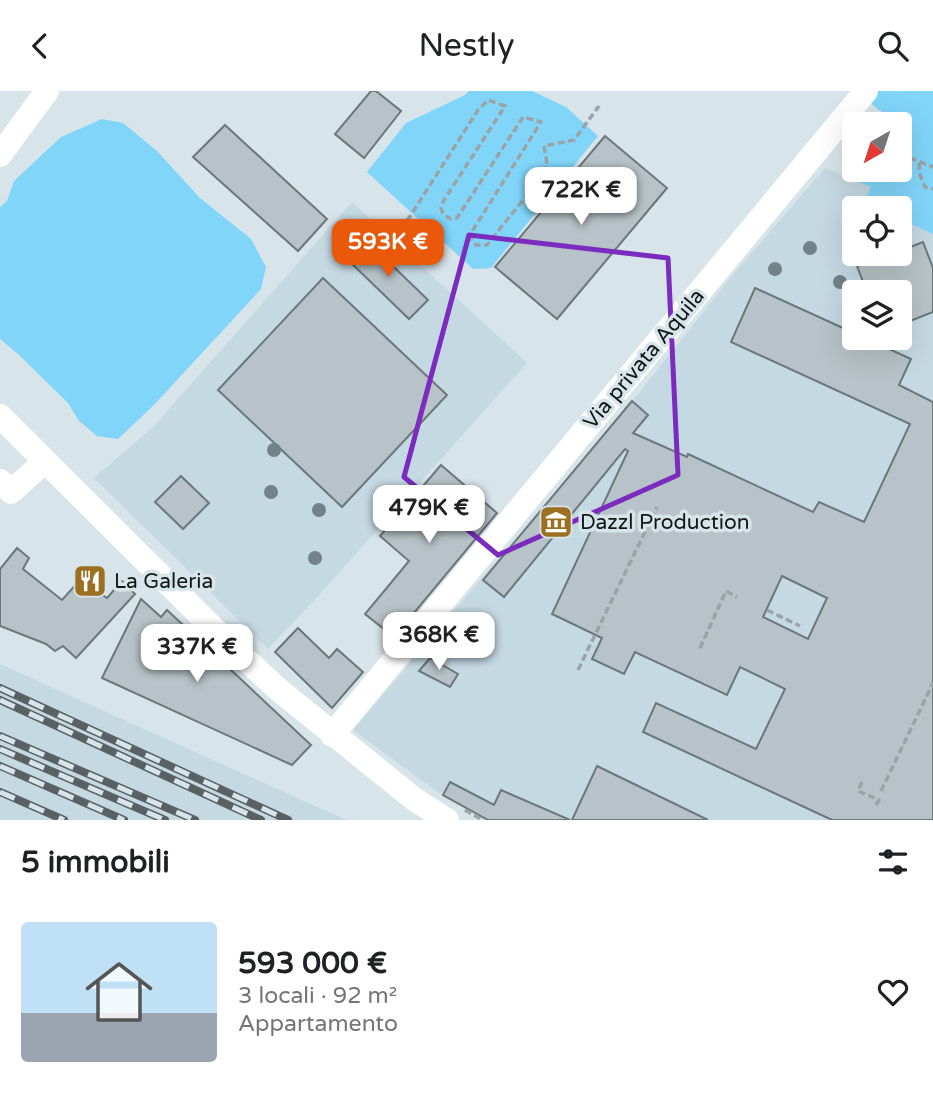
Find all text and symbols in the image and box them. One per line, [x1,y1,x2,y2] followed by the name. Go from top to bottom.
[21,27,59,65] icon: back
[419,27,514,65] text: Nestly
[874,27,912,65] icon: search
[842,112,912,182] north arrow
[842,112,912,350] map controls
[524,167,638,227] pin: 722K €
[541,176,621,204] text: 722K €
[842,196,912,266] button: locate
[331,219,445,279] pin: 593K €
[348,228,428,256] text: 593K €
[842,280,912,350] button: layers
[578,284,710,434] street label: Via privata Aquila
[372,485,486,545] pin: 479K €
[389,494,469,522] text: 479K €
[537,503,575,541] museum icon: Dazzl Production
[580,510,749,535] place label: Dazzl Production
[71,562,109,600] restaurant icon: La Galeria
[114,569,213,594] place label: La Galeria
[382,613,496,672] pin: 368K €
[399,621,479,649] text: 368K €
[140,625,254,684] pin: 337K €
[157,633,237,661] text: 337K €
[874,843,912,881] icon: filters
[21,844,170,881] text: 5 immobili
[238,945,387,982] text: 593 000 €
[77,950,161,1034] icon: home
[874,973,912,1011] icon: heart
[238,982,397,1010] text: 3 locali · 92 m²
[238,1010,398,1038] text: Appartamento

